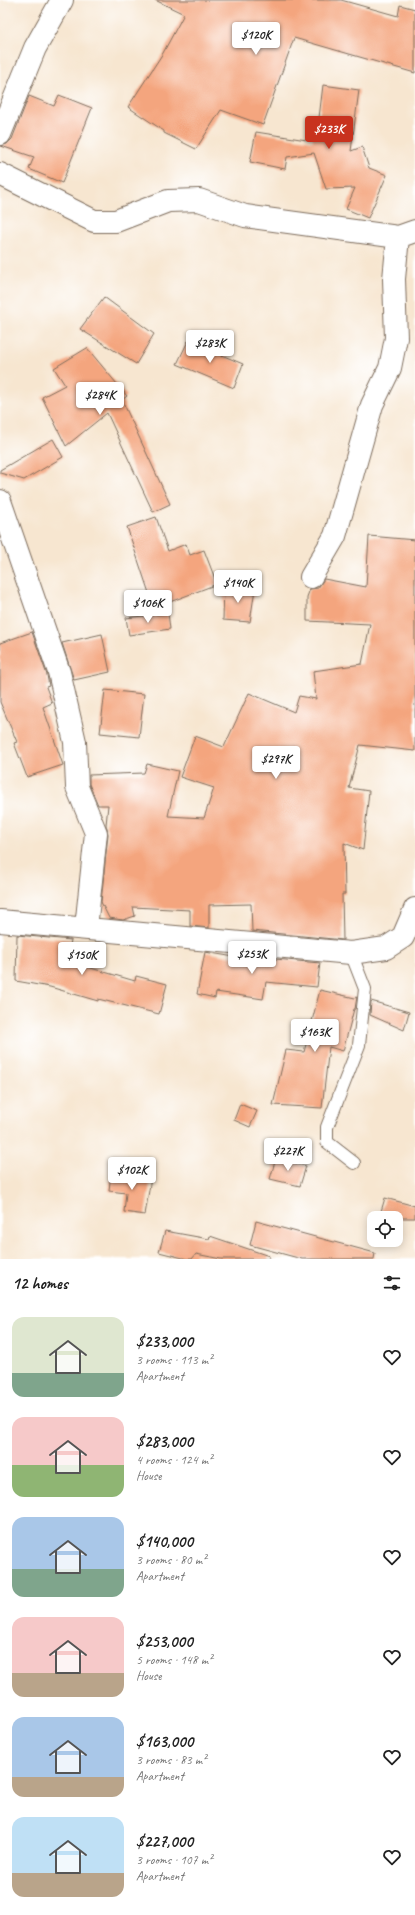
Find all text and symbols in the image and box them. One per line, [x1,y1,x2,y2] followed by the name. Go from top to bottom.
[228,22,284,56] pin: $120K
[241,27,271,43] text: $120K
[301,116,357,150] pin: $233K
[314,121,344,137] text: $233K
[182,330,238,364] pin: $283K
[195,335,225,351] text: $283K
[72,382,128,416] pin: $284K
[85,387,115,403] text: $284K
[210,570,266,604] pin: $140K
[223,575,253,591] text: $140K
[120,590,176,624] pin: $106K
[133,595,163,611] text: $106K
[248,746,304,780] pin: $297K
[261,751,291,767] text: $297K
[224,941,280,975] pin: $253K
[54,942,110,976] pin: $150K
[237,946,267,962] text: $253K
[67,947,97,963] text: $150K
[287,1019,343,1053] pin: $163K
[300,1024,330,1040] text: $163K
[260,1138,316,1172] pin: $227K
[273,1143,303,1159] text: $227K
[104,1157,160,1191] pin: $102K
[117,1162,147,1178] text: $102K
[367,1211,403,1247] map controls
[367,1211,403,1247] button: locate
[381,1272,403,1294] icon: filters
[12,1273,68,1294] text: 12 homes
[136,1331,193,1352] text: $233,000
[44,1333,92,1381] icon: home
[381,1346,403,1368] icon: heart
[136,1352,212,1368] text: 3 rooms · 113 m²
[136,1368,184,1384] text: Apartment
[136,1431,193,1452] text: $283,000
[44,1433,92,1481] icon: home
[381,1446,403,1468] icon: heart
[136,1452,212,1468] text: 4 rooms · 124 m²
[136,1468,161,1484] text: House
[136,1531,193,1552] text: $140,000
[44,1533,92,1581] icon: home
[381,1546,403,1568] icon: heart
[136,1552,206,1568] text: 3 rooms · 80 m²
[136,1568,184,1584] text: Apartment
[136,1631,193,1652] text: $253,000
[44,1633,92,1681] icon: home
[381,1646,403,1668] icon: heart
[136,1652,212,1668] text: 5 rooms · 148 m²
[136,1668,161,1684] text: House
[136,1731,193,1752] text: $163,000
[44,1733,92,1781] icon: home
[381,1746,403,1768] icon: heart
[136,1752,206,1768] text: 3 rooms · 83 m²
[136,1768,184,1784] text: Apartment
[136,1831,193,1852] text: $227,000
[44,1833,92,1881] icon: home
[381,1846,403,1868] icon: heart
[136,1852,212,1868] text: 3 rooms · 107 m²
[136,1868,184,1884] text: Apartment

